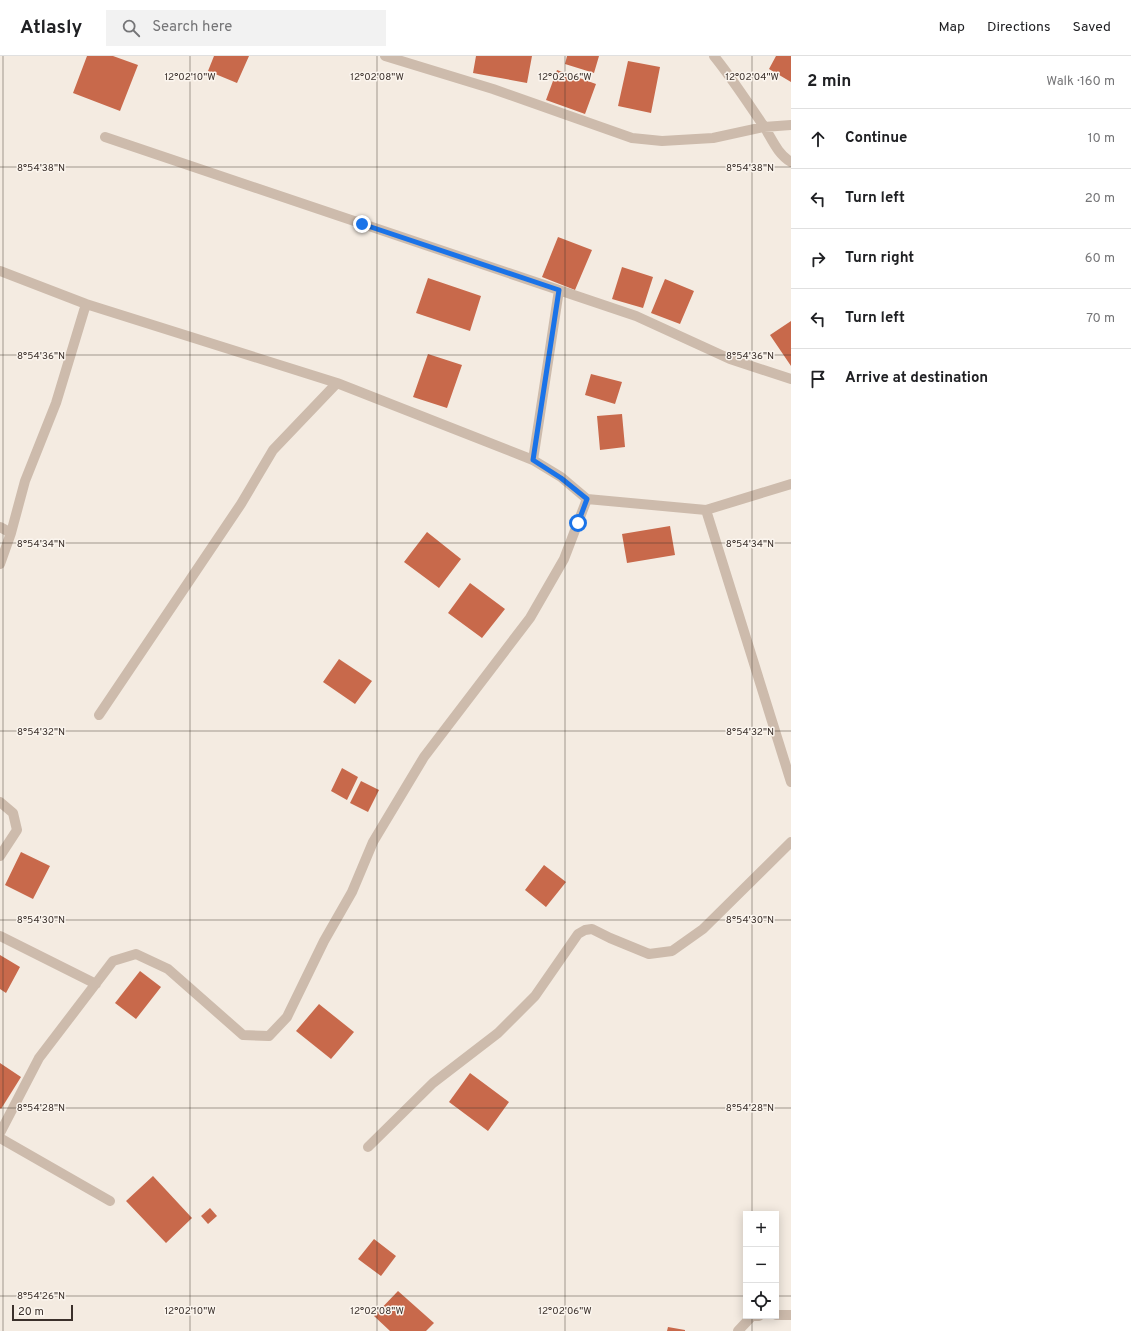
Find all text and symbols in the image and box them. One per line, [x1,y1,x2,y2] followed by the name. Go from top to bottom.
[106,10,386,46] search box
[20,16,82,40] text: Atlasly
[120,17,142,39] icon: search
[152,18,232,37] text: Search here
[939,19,965,36] text: Map
[987,19,1051,36] text: Directions
[1073,19,1111,36] text: Saved
[164,71,216,84] text: 12°02'10"W
[350,71,404,84] text: 12°02'08"W
[538,71,592,84] text: 12°02'06"W
[725,71,779,84] text: 12°02'04"W
[807,71,851,93] text: 2 min
[1046,74,1115,90] text: Walk · 160 m
[807,128,829,150] icon: ahead
[845,129,907,148] text: Continue
[1088,131,1115,147] text: 10 m
[17,162,65,175] text: 8°54'38"N
[726,162,774,175] text: 8°54'38"N
[807,188,829,210] icon: left
[845,189,905,208] text: Turn left
[1085,191,1115,207] text: 20 m
[353,215,371,233] route end
[807,248,829,270] icon: right
[845,249,914,268] text: Turn right
[1085,251,1115,267] text: 60 m
[807,308,829,330] icon: left
[845,309,905,328] text: Turn left
[1086,311,1115,327] text: 70 m
[17,350,65,363] text: 8°54'36"N
[726,350,774,363] text: 8°54'36"N
[807,368,829,390] icon: arrive
[845,369,988,388] text: Arrive at destination
[569,514,587,532] route start
[17,538,65,551] text: 8°54'34"N
[726,538,774,551] text: 8°54'34"N
[17,726,65,739] text: 8°54'32"N
[726,726,774,739] text: 8°54'32"N
[17,914,65,927] text: 8°54'30"N
[726,914,774,927] text: 8°54'30"N
[17,1102,65,1115] text: 8°54'28"N
[726,1102,774,1115] text: 8°54'28"N
[743,1211,779,1319] map controls
[743,1211,779,1247] button: +
[743,1247,779,1283] button: −
[743,1283,779,1319] button: locate
[17,1290,65,1303] text: 8°54'26"N
[12,1303,73,1322] scale bar
[18,1305,44,1319] text: 20 m
[164,1305,216,1318] text: 12°02'10"W
[350,1305,404,1318] text: 12°02'08"W
[538,1305,592,1318] text: 12°02'06"W

